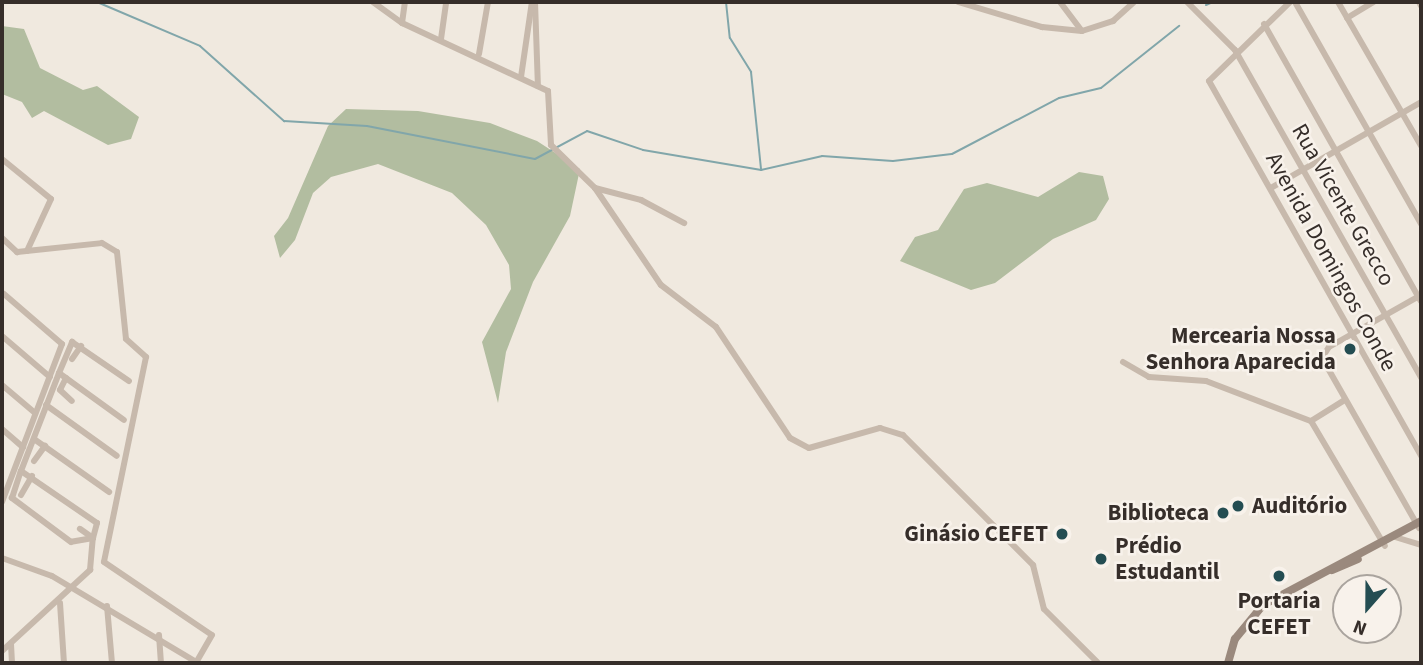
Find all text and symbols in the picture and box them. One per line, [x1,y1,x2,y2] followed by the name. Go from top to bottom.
[1285,119,1401,291] street label: Rua Vicente Grecco
[1259,148,1403,376] street label: Avenida Domingos Conde
[1146,322,1336,376] place label: Mercearia Nossa Senhora Aparecida
[1342,341,1358,357] marker: Mercearia Nossa Senhora Aparecida
[1252,492,1347,520] place label: Auditório
[1230,498,1246,514] marker: Auditório
[1108,499,1209,527] place label: Biblioteca
[1215,505,1231,521] marker: Biblioteca
[904,520,1048,548] place label: Ginásio CEFET
[1054,526,1070,542] marker: Ginásio CEFET
[1115,532,1219,586] place label: Prédio Estudantil
[1093,551,1109,567] marker: Prédio Estudantil
[1271,568,1287,584] marker: Portaria CEFET
[1332,574,1402,644] north arrow
[1237,587,1321,641] place label: Portaria CEFET
[1349,612,1371,642] text: N

